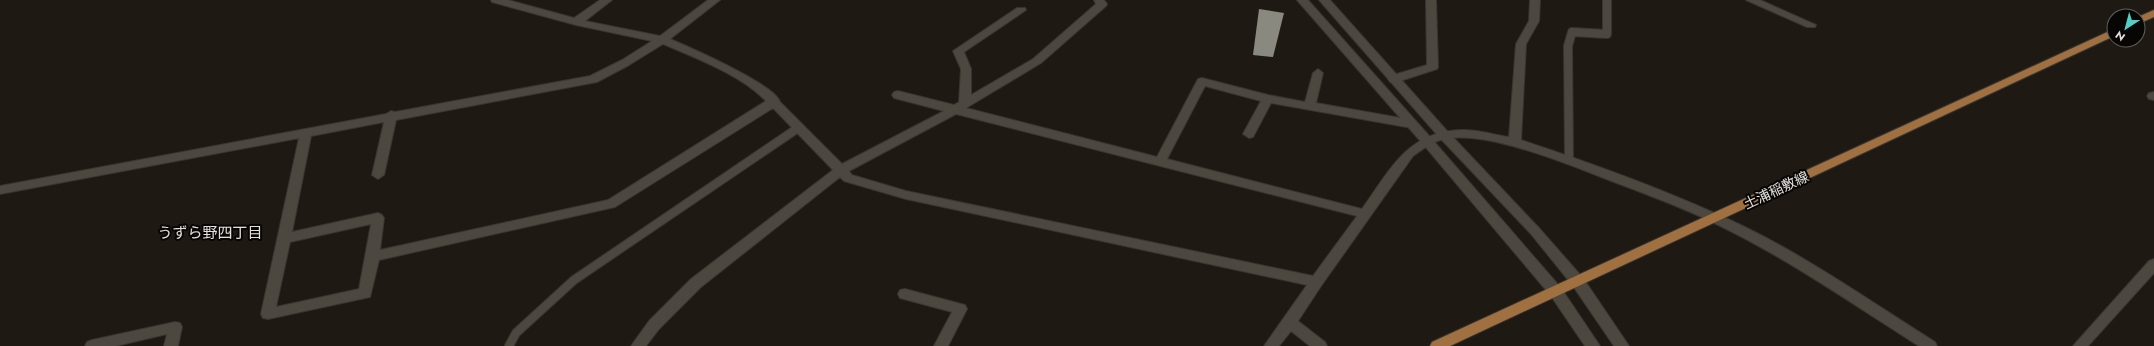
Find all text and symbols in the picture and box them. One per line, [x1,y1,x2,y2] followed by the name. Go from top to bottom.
[2106,8,2146,48] north arrow
[2112,27,2128,45] text: N
[1740,166,1812,214] street label: 土浦稲敷線
[157,222,263,244] district label: うずら野四丁目

